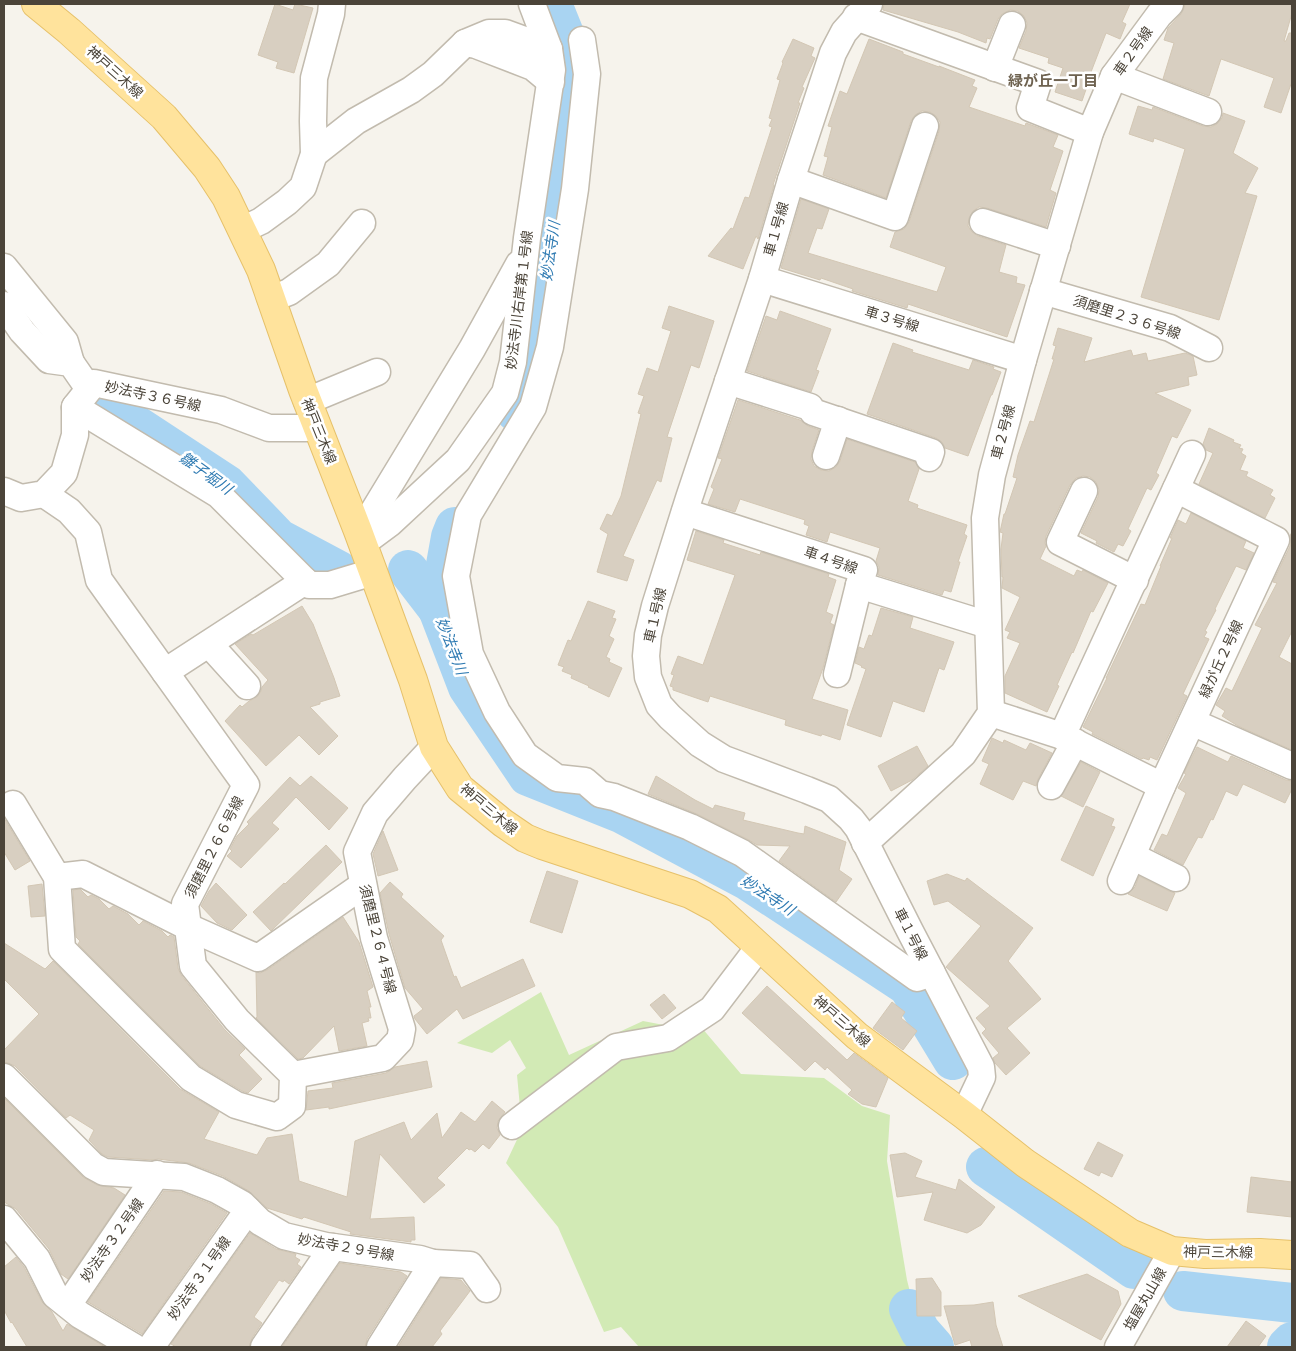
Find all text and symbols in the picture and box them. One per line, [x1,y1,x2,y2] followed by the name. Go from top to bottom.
[1110,23,1156,79] street label: 車２号線
[83,42,147,102] street label: 神戸三木線
[1008,71,1098,90] district label: 緑が丘一丁目
[760,200,792,258] street label: 車１号線
[536,218,564,282] water label: 妙法寺川
[502,229,536,371] street label: 妙法寺川右岸第１号線
[1071,291,1183,343] street label: 須磨里２３６号線
[863,302,921,336] street label: 車３号線
[103,377,203,415] street label: 妙法寺３６号線
[298,395,340,467] street label: 神戸三木線
[987,403,1019,461] street label: 車２号線
[176,448,237,499] water label: 雛子堀川
[802,542,860,578] street label: 車４号線
[640,586,670,644] street label: 車１号線
[432,615,472,679] water label: 妙法寺川
[1195,617,1247,701] street label: 緑が丘２号線
[456,780,522,838] street label: 神戸三木線
[181,793,247,901] street label: 須磨里２６６号線
[738,871,800,920] water label: 妙法寺川
[356,882,400,996] street label: 須磨里２６４号線
[890,905,932,963] street label: 車１号線
[810,991,874,1051] street label: 神戸三木線
[77,1195,147,1285] street label: 妙法寺３２号線
[296,1230,396,1264] street label: 妙法寺２９号線
[164,1233,234,1323] street label: 妙法寺３１号線
[1183,1242,1253,1262] street label: 神戸三木線
[1120,1264,1170,1334] street label: 塩屋丸山線

